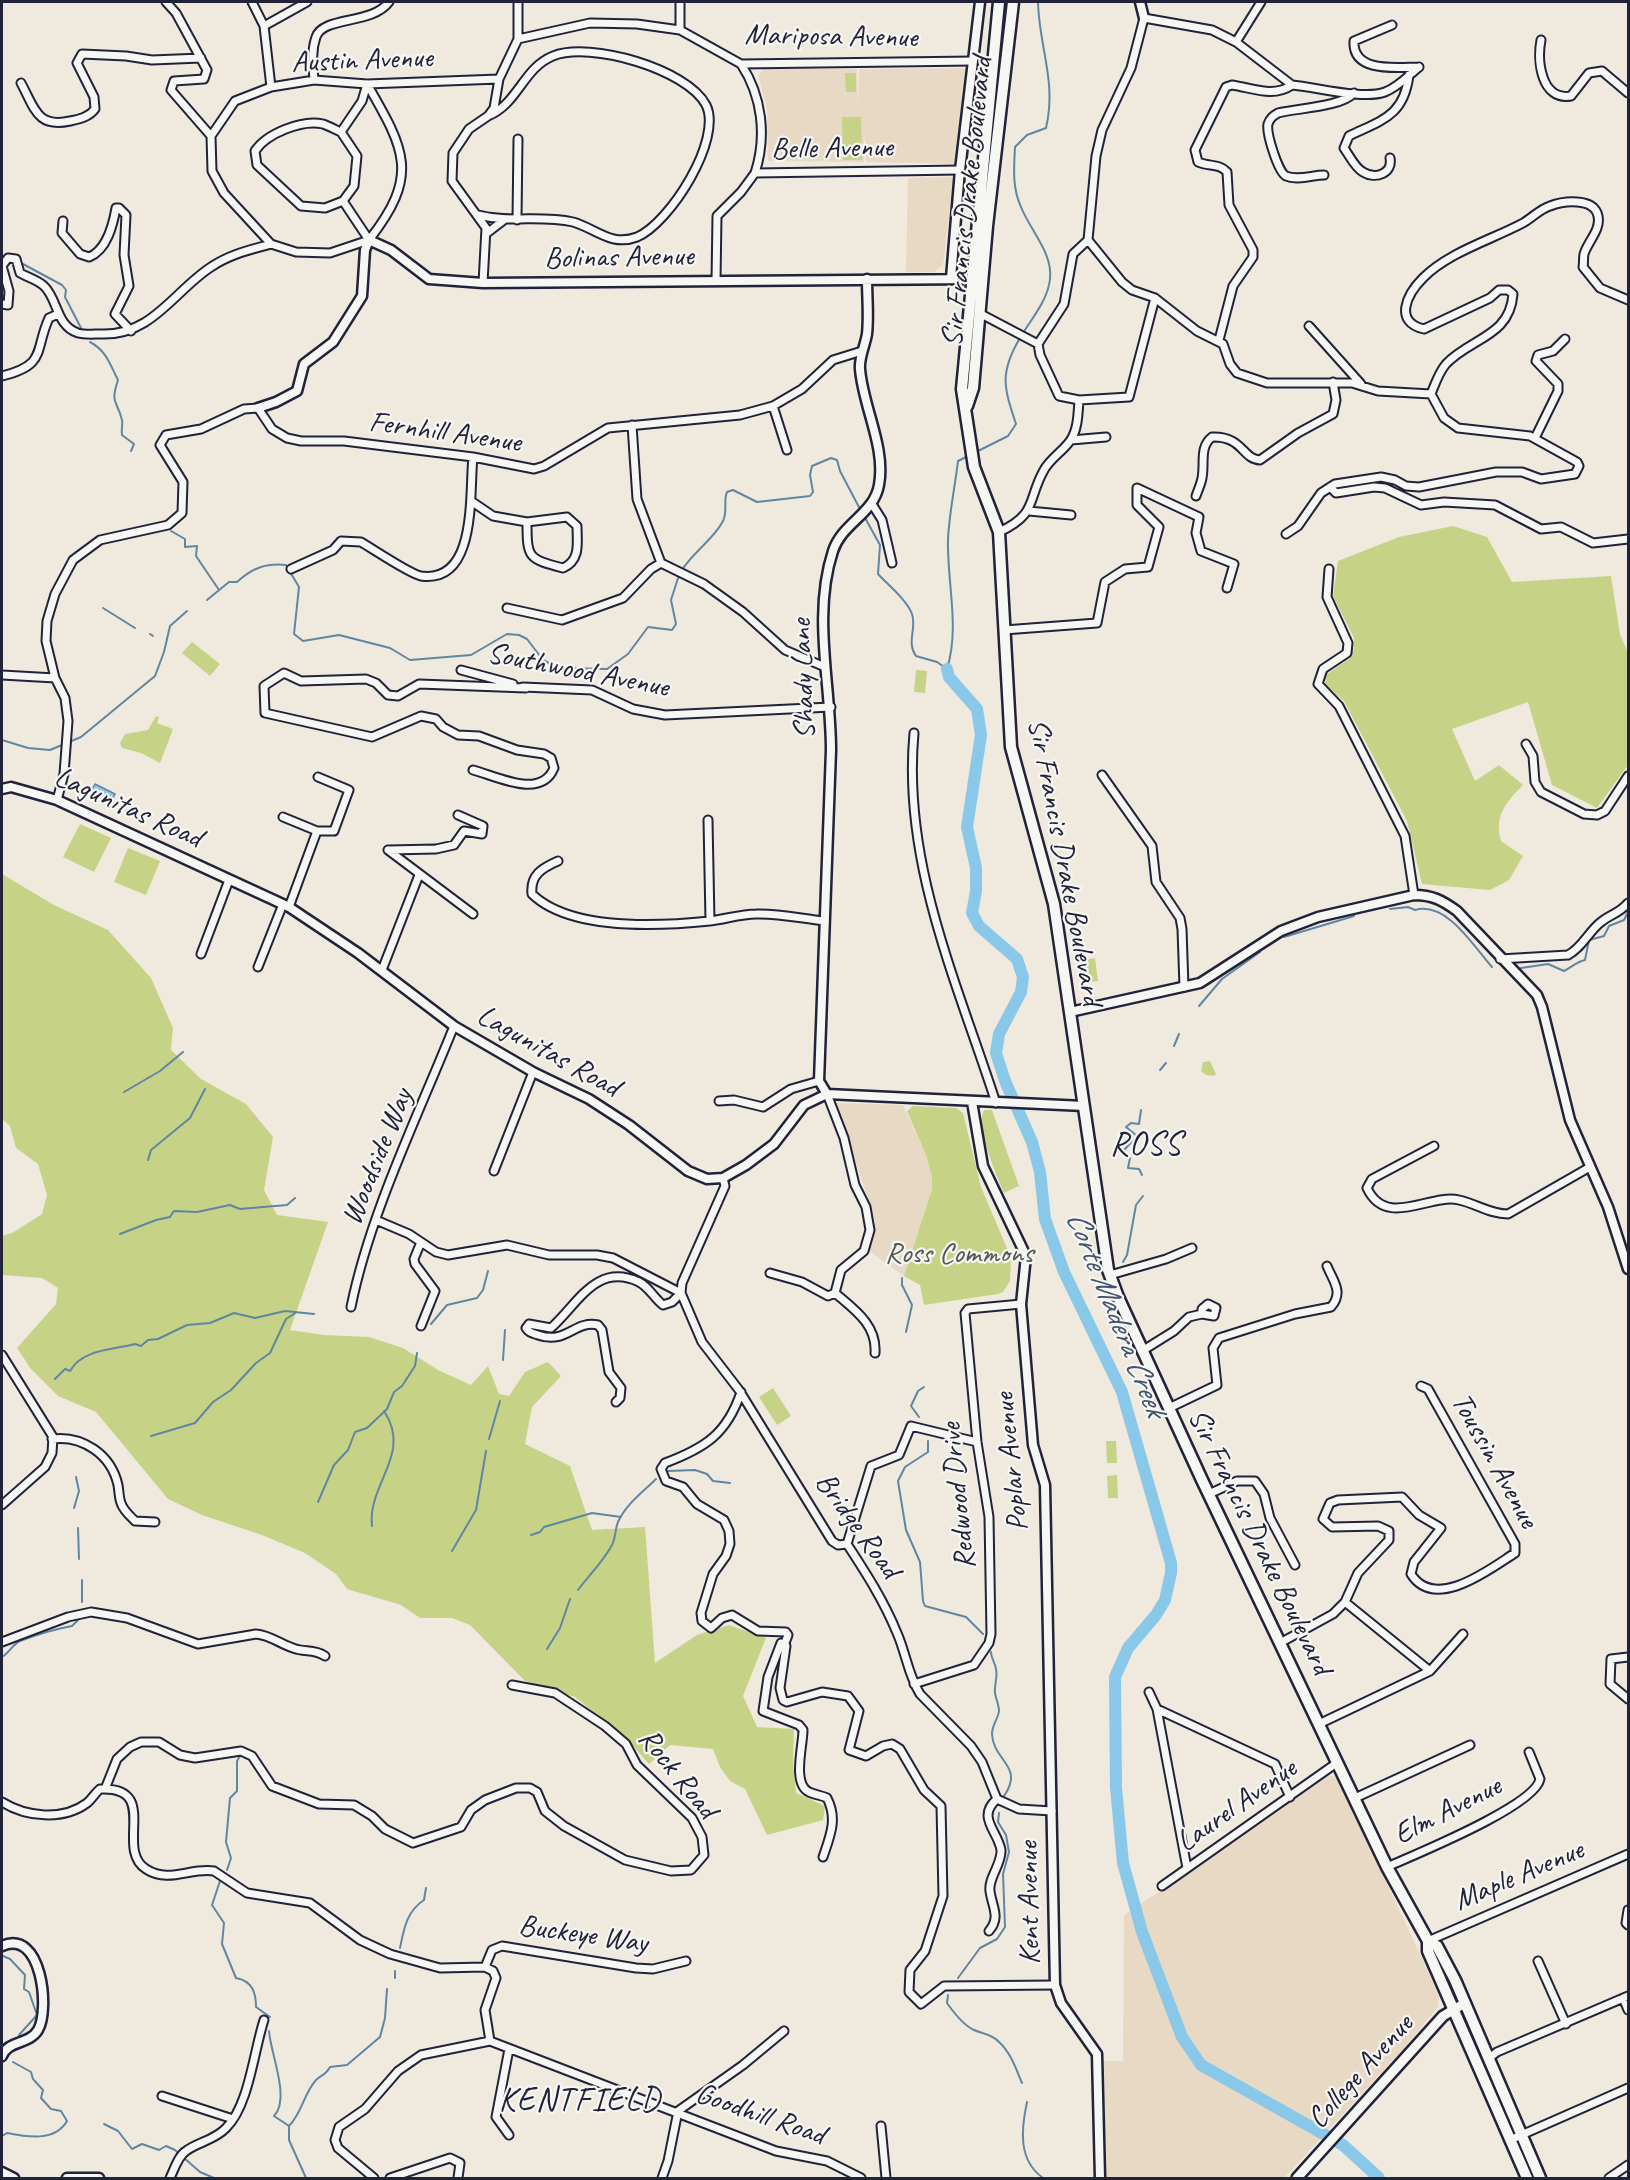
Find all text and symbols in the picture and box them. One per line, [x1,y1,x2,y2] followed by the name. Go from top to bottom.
[744,17,918,57] street label: Mariposa Avenue
[291,41,433,81] street label: Austin Avenue
[935,56,1001,348] street label: Sir Francis Drake Boulevard
[771,130,893,168] street label: Belle Avenue
[544,239,694,277] street label: Bolinas Avenue
[367,405,523,461] street label: Fernhill Avenue
[784,618,824,740] street label: Shady Lane
[484,636,672,706] street label: Southwood Avenue
[1019,716,1109,1008] street label: Sir Francis Drake Boulevard
[49,760,207,856] street label: Lagunitas Road
[470,998,626,1106] street label: Lagunitas Road
[334,1084,422,1230] street label: Woodside Way
[1111,1125,1181,1165] district label: ROSS
[1056,1206,1174,1422] water label: Corte Madera Creek
[885,1236,1033,1272] park label: Ross Commons
[1442,1387,1546,1535] street label: Toussin Avenue
[987,1391,1037,1533] street label: Poplar Avenue
[1179,1403,1339,1681] street label: Sir Francis Drake Boulevard
[933,1421,985,1571] street label: Redwood Drive
[807,1466,907,1586] street label: Bridge Road
[630,1722,724,1826] street label: Rock Road
[1170,1751,1304,1861] street label: Laurel Avenue
[1388,1769,1508,1853] street label: Elm Avenue
[1449,1833,1589,1919] street label: Maple Avenue
[1011,1841,1049,1965] street label: Kent Avenue
[516,1908,650,1962] street label: Buckeye Way
[1300,2007,1422,2137] street label: College Avenue
[691,2076,829,2154] street label: Goodhill Road
[500,2081,660,2121] district label: KENTFIELD

